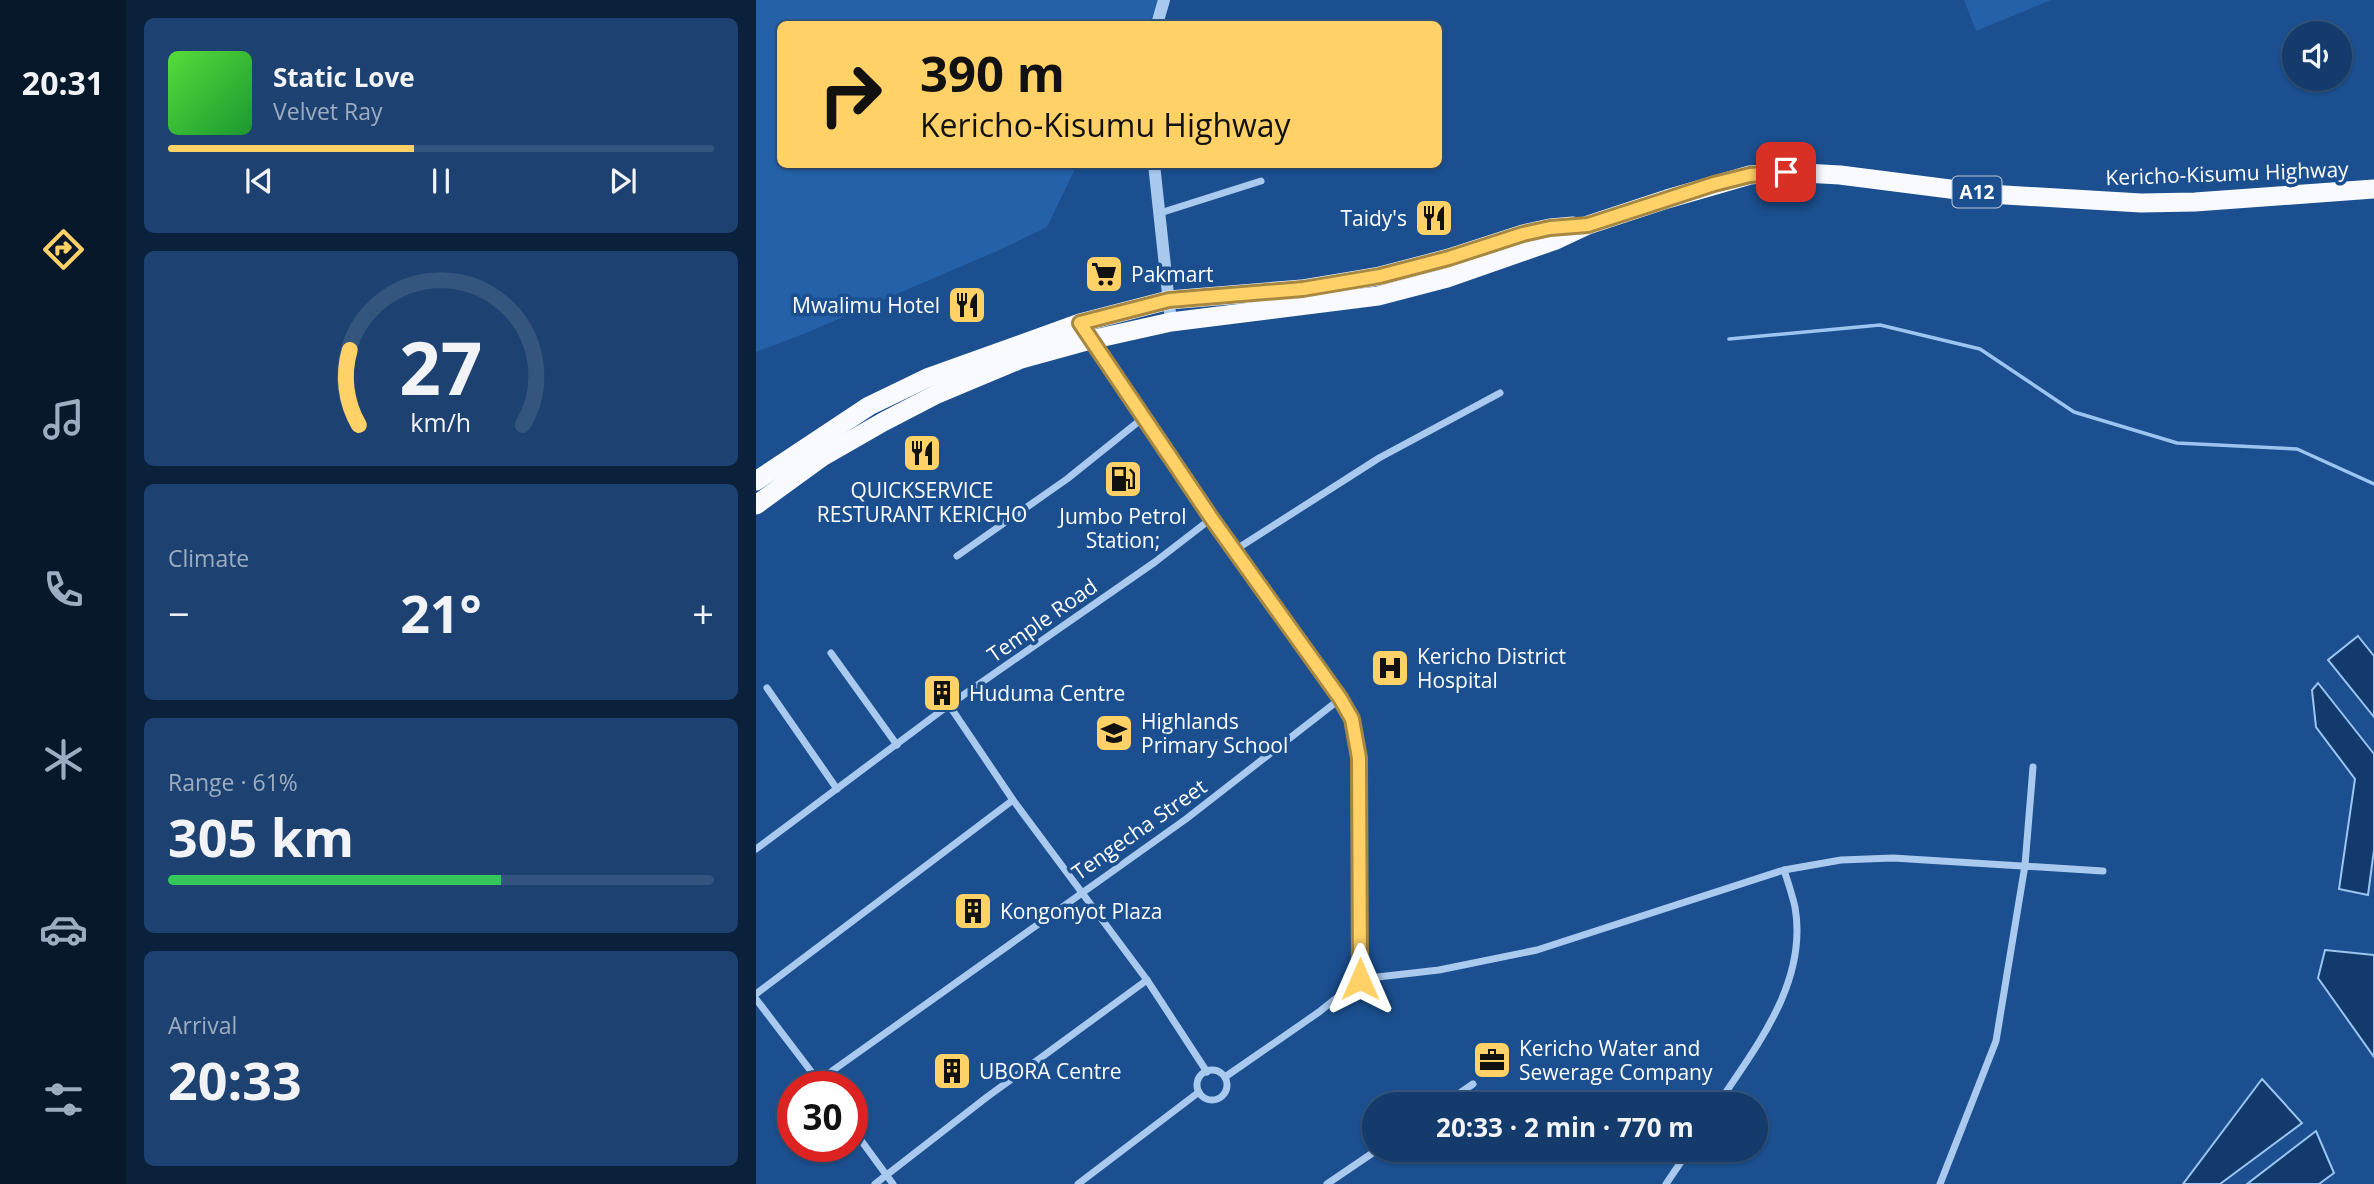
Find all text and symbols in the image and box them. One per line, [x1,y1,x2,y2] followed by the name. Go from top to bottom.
[2282,21,2352,91] map controls
[2282,21,2352,91] button: sound
[920,40,1065,106] text: 390 m
[805,49,896,140] icon: right
[273,59,415,95] text: Static Love
[22,61,104,104] text: 20:31
[273,95,383,127] text: Velvet Ray
[920,103,1291,146] text: Kericho-Kisumu Highway
[1756,142,1816,202] pin
[1767,153,1805,191] icon: arrive
[2105,155,2349,191] street label: Kericho-Kisumu Highway
[240,162,278,200] icon: previous
[422,162,460,200] icon: pause
[604,162,642,200] icon: next
[1952,176,2002,208] road number: A12
[1413,197,1455,239] restaurant icon: Taidy's
[1340,204,1407,232] place label: Taidy's
[39,225,88,274] icon: directions
[1083,253,1125,295] supermarket icon: Pakmart
[1131,260,1214,288] place label: Pakmart
[946,284,988,326] restaurant icon: Mwalimu Hotel
[792,291,940,319] place label: Mwalimu Hotel
[399,317,483,416] text: 27
[39,395,88,444] icon: music
[411,405,471,439] text: km/h
[901,432,943,474] restaurant icon: QUICKSERVICE RESTURANT KERICHO
[1102,458,1144,500] fuel station icon: Jumbo Petrol Station;
[817,476,1027,528] place label: QUICKSERVICE RESTURANT KERICHO
[1057,502,1187,554] place label: Jumbo Petrol Station;
[168,542,249,574] text: Climate
[39,565,88,614] icon: phone
[981,572,1103,668] street label: Temple Road
[400,577,482,648] text: 21°
[168,587,190,639] text: −
[692,587,714,639] text: +
[1417,642,1566,694] place label: Kericho District Hospital
[1369,647,1411,689] hospital icon: Kericho District Hospital
[921,672,963,714] building icon: Huduma Centre
[969,679,1125,707] place label: Huduma Centre
[1141,707,1288,759] place label: Highlands Primary School
[1093,712,1135,754] school or university icon: Highlands Primary School
[39,735,88,784] icon: climate
[168,766,298,798] text: Range · 61%
[1066,772,1212,886] street label: Tengecha Street
[168,801,354,872] text: 305 km
[952,890,994,932] building icon: Kongonyot Plaza
[1000,897,1163,925] place label: Kongonyot Plaza
[39,905,88,954] icon: car
[1323,942,1397,1016] position arrow
[168,1009,237,1041] text: Arrival
[1519,1034,1713,1086] place label: Kericho Water and Sewerage Company
[1471,1039,1513,1081] office icon: Kericho Water and Sewerage Company
[168,1044,302,1115] text: 20:33
[931,1050,973,1092] building icon: UBORA Centre
[979,1057,1122,1085] place label: UBORA Centre
[777,1071,868,1162] speed limit sign: 30
[39,1075,88,1124] icon: filters
[1436,1109,1694,1145] text: 20:33 · 2 min · 770 m

